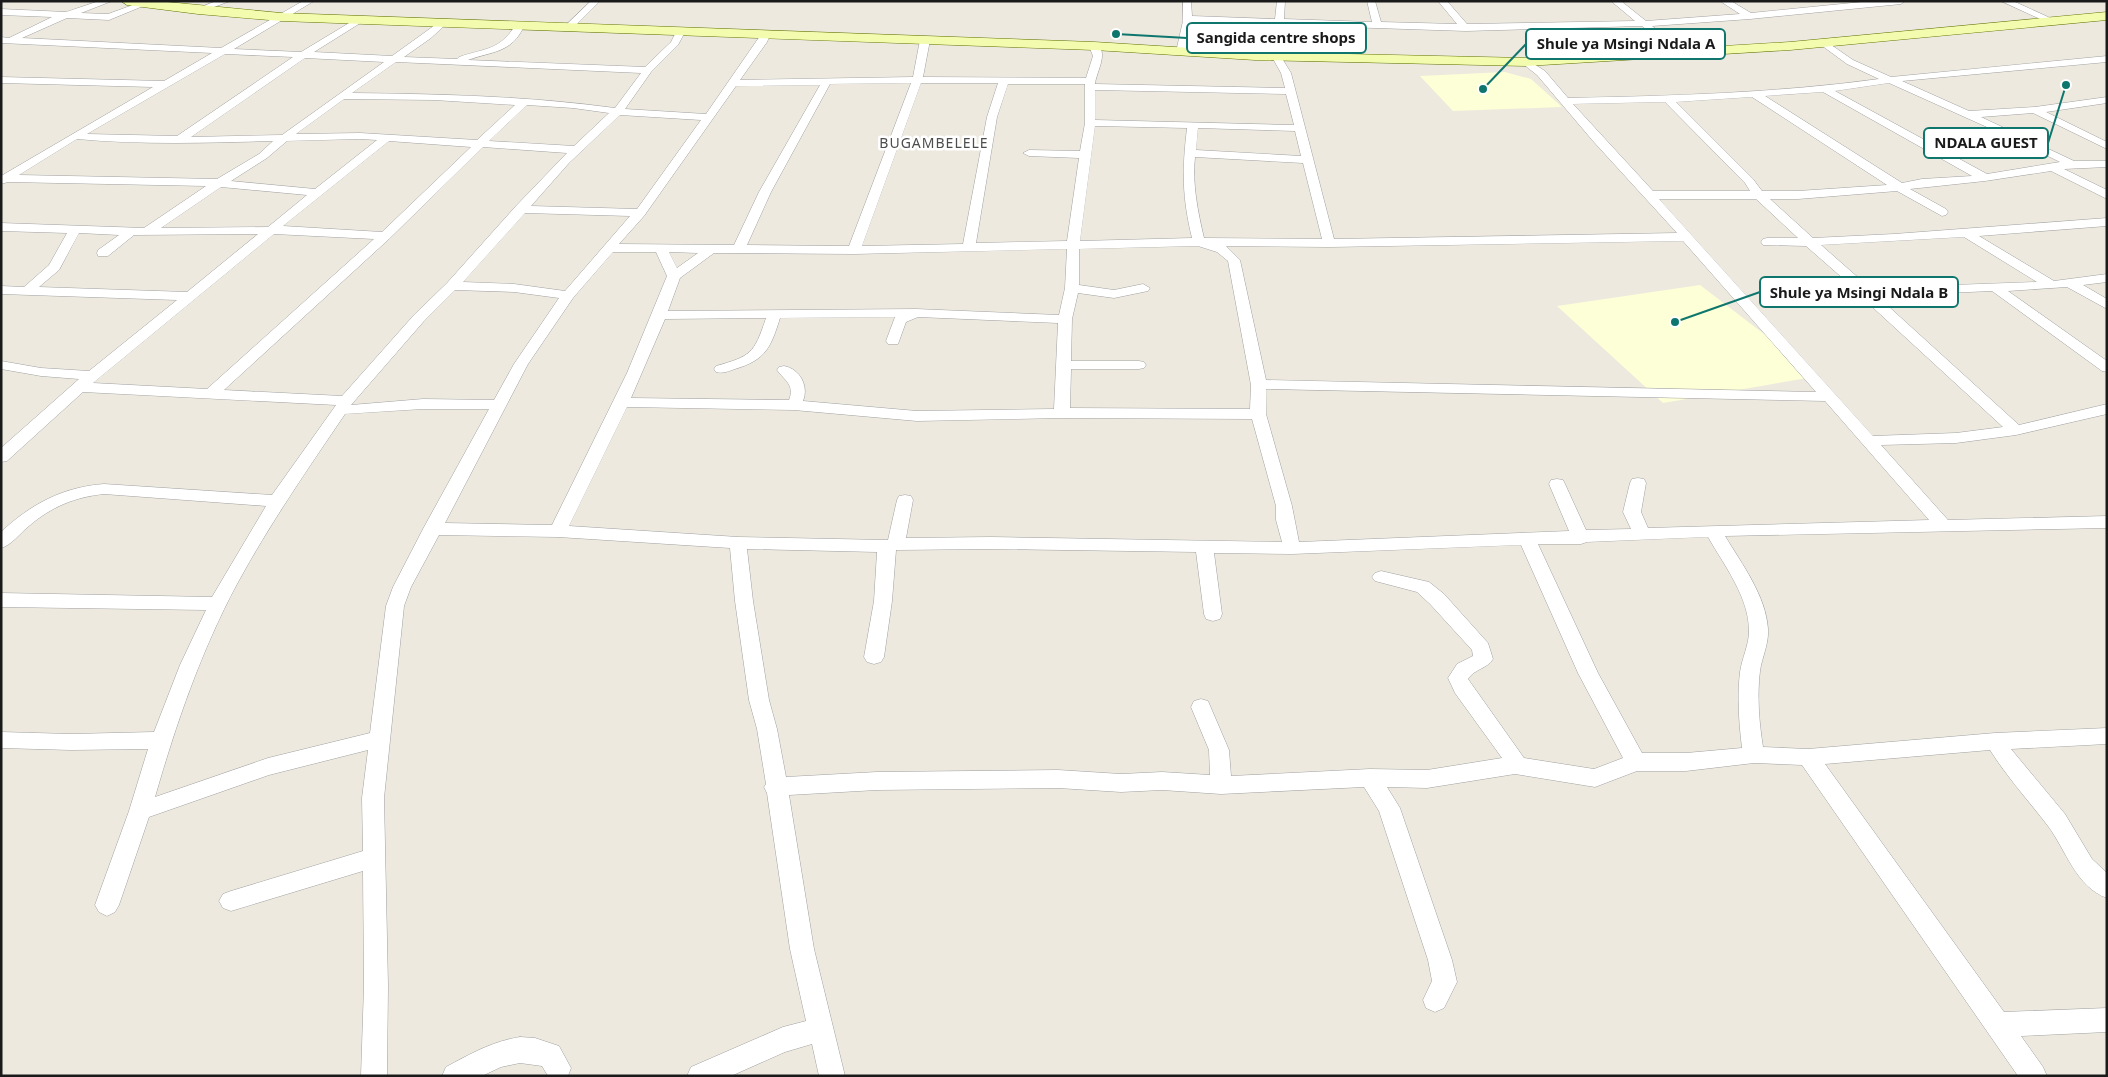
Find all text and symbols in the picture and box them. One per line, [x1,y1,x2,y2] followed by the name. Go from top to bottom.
[1187,23,1366,53] callout: Sangida centre shops
[1196,27,1356,47] text: Sangida centre shops
[1526,29,1725,59] callout: Shule ya Msingi Ndala A
[1537,33,1716,53] text: Shule ya Msingi Ndala A
[1924,128,2048,158] callout: NDALA GUEST
[1934,132,2038,152] text: NDALA GUEST
[879,133,989,152] district label: BUGAMBELELE
[1760,277,1958,307] callout: Shule ya Msingi Ndala B
[1770,282,1948,302] text: Shule ya Msingi Ndala B

